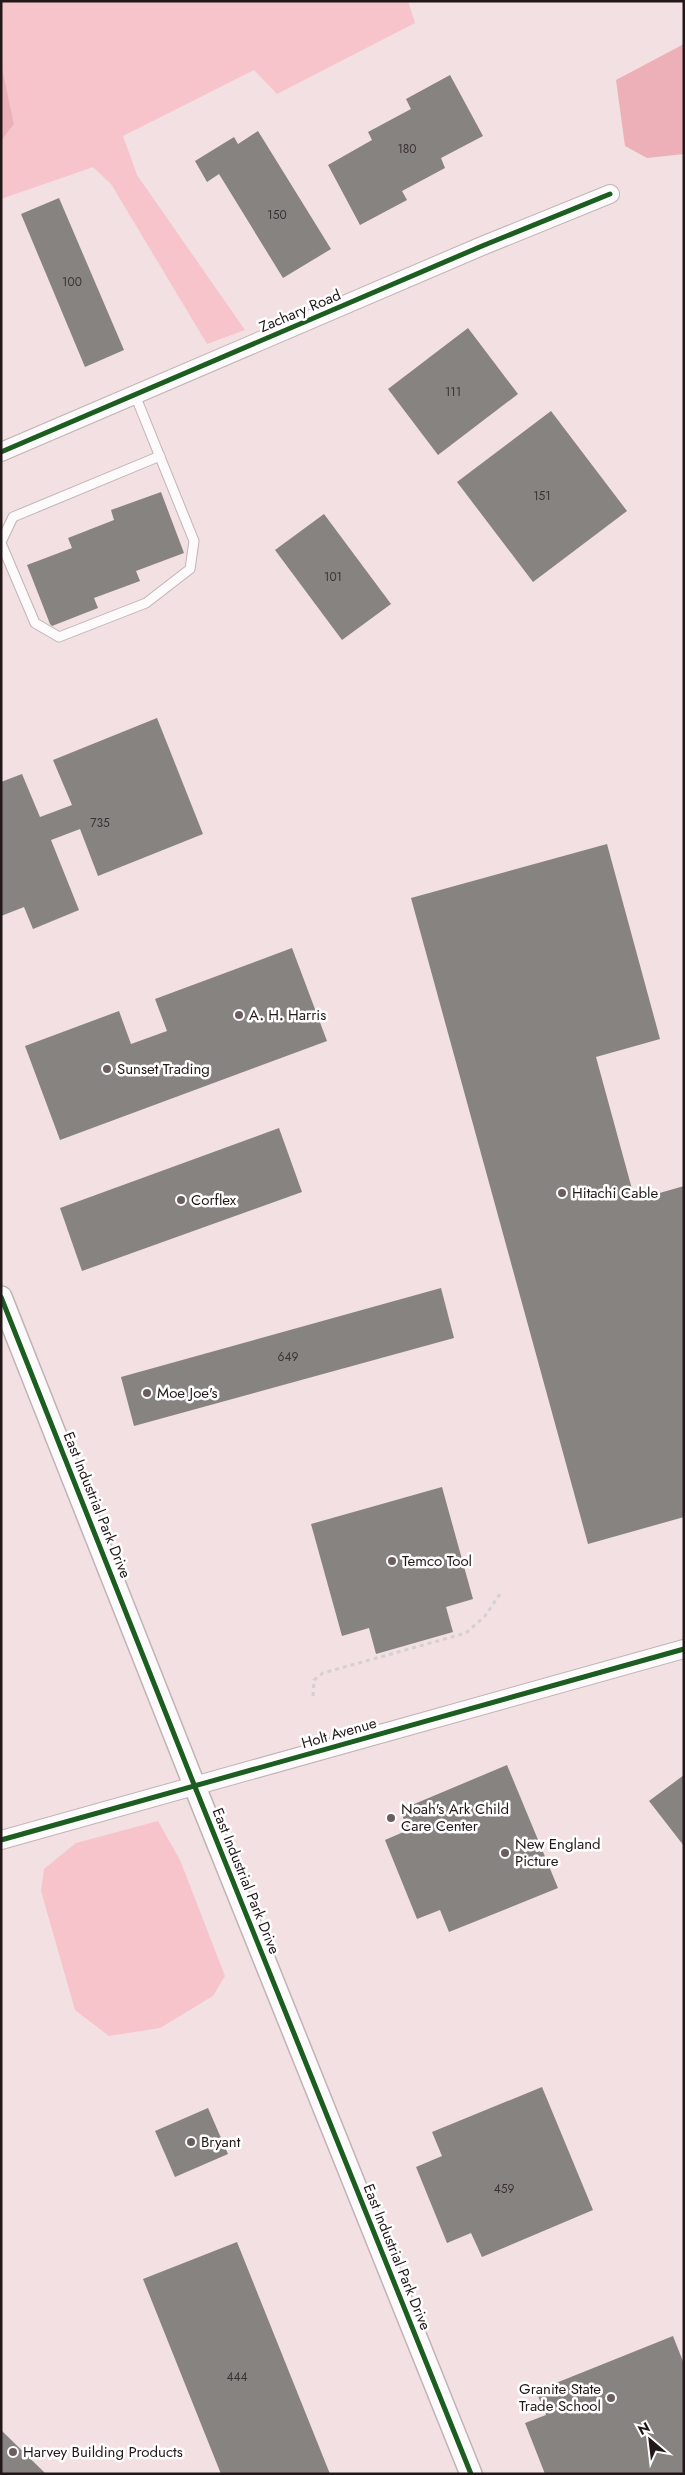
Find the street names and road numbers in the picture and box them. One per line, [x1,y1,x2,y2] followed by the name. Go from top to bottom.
[256,284,344,338] street label: Zachary Road
[58,1429,137,1582] street label: East Industrial Park Drive
[299,1712,379,1754] street label: Holt Avenue
[207,1805,286,1958] street label: East Industrial Park Drive
[358,2181,437,2334] street label: East Industrial Park Drive

